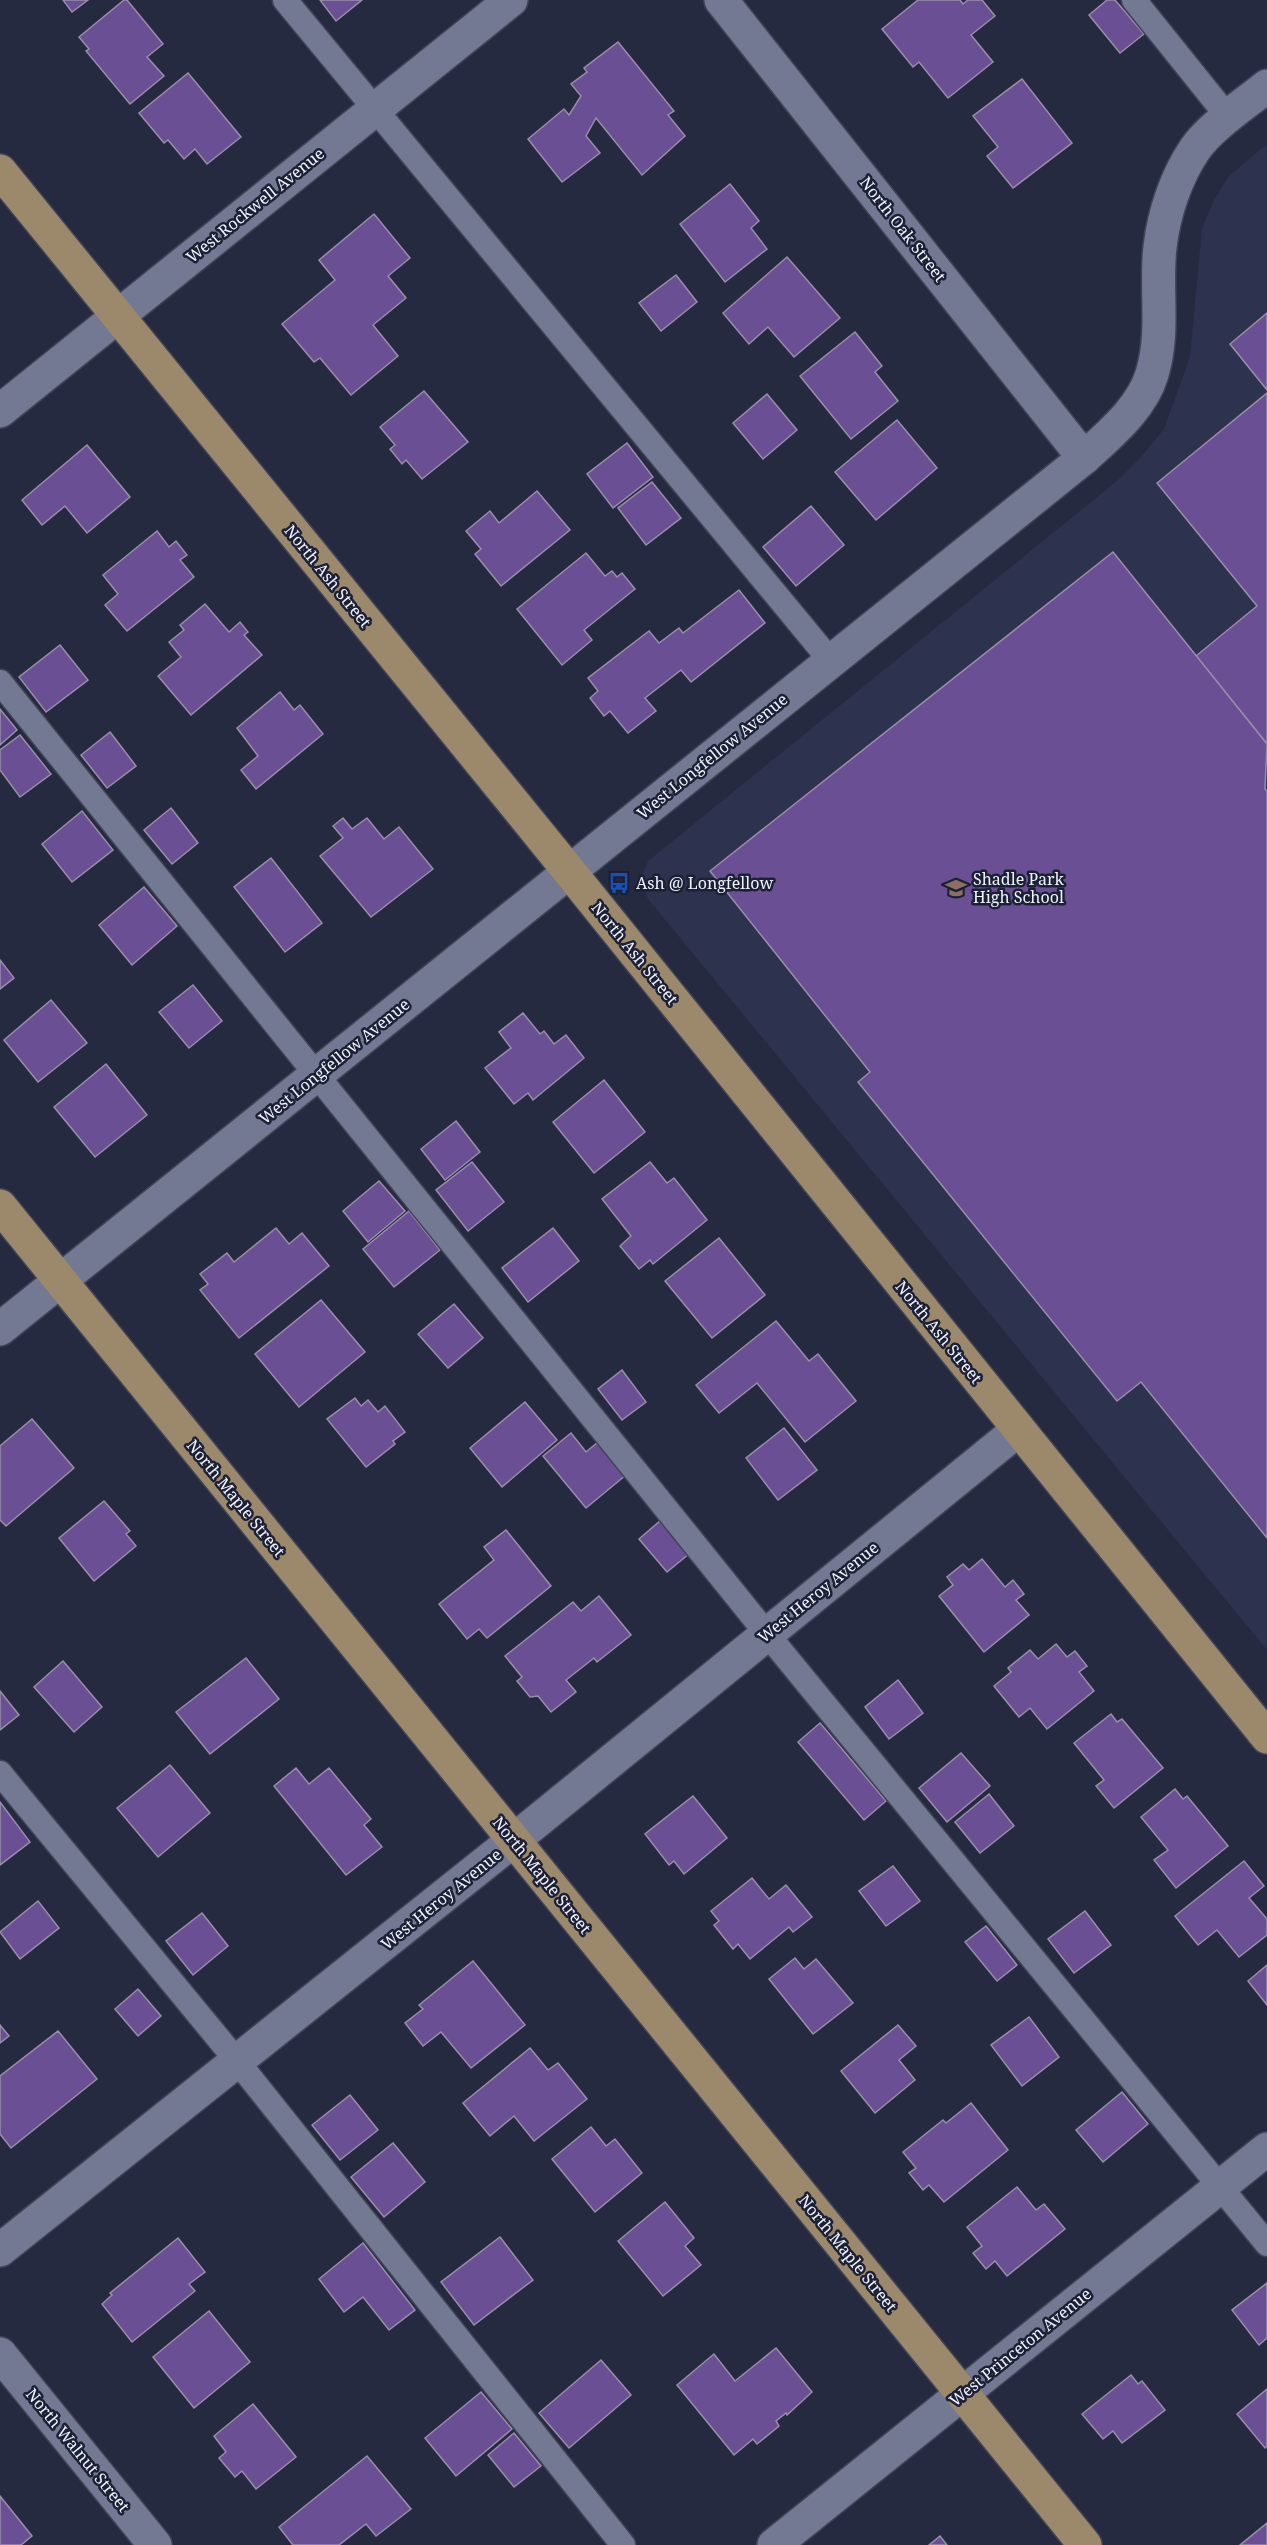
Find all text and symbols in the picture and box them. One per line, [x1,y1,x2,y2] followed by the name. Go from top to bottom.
[181,142,329,268] street label: West Rockwell Avenue
[855,172,951,286] street label: North Oak Street
[280,520,377,632] street label: North Ash Street
[632,688,792,824] street label: West Longfellow Avenue
[973,868,1065,908] place label: Shadle Park High School
[607,871,631,895] bus stop icon: Ash @ Longfellow
[636,872,773,894] place label: Ash @ Longfellow
[944,876,968,900] school or university icon: Shadle Park High School
[587,897,684,1009] street label: North Ash Street
[254,993,414,1129] street label: West Longfellow Avenue
[891,1276,988,1388] street label: North Ash Street
[182,1435,290,1562] street label: North Maple Street
[753,1536,883,1648] street label: West Heroy Avenue
[488,1812,596,1939] street label: North Maple Street
[376,1843,506,1955] street label: West Heroy Avenue
[794,2190,902,2317] street label: North Maple Street
[944,2283,1096,2411] street label: West Princeton Avenue
[21,2383,135,2517] street label: North Walnut Street

